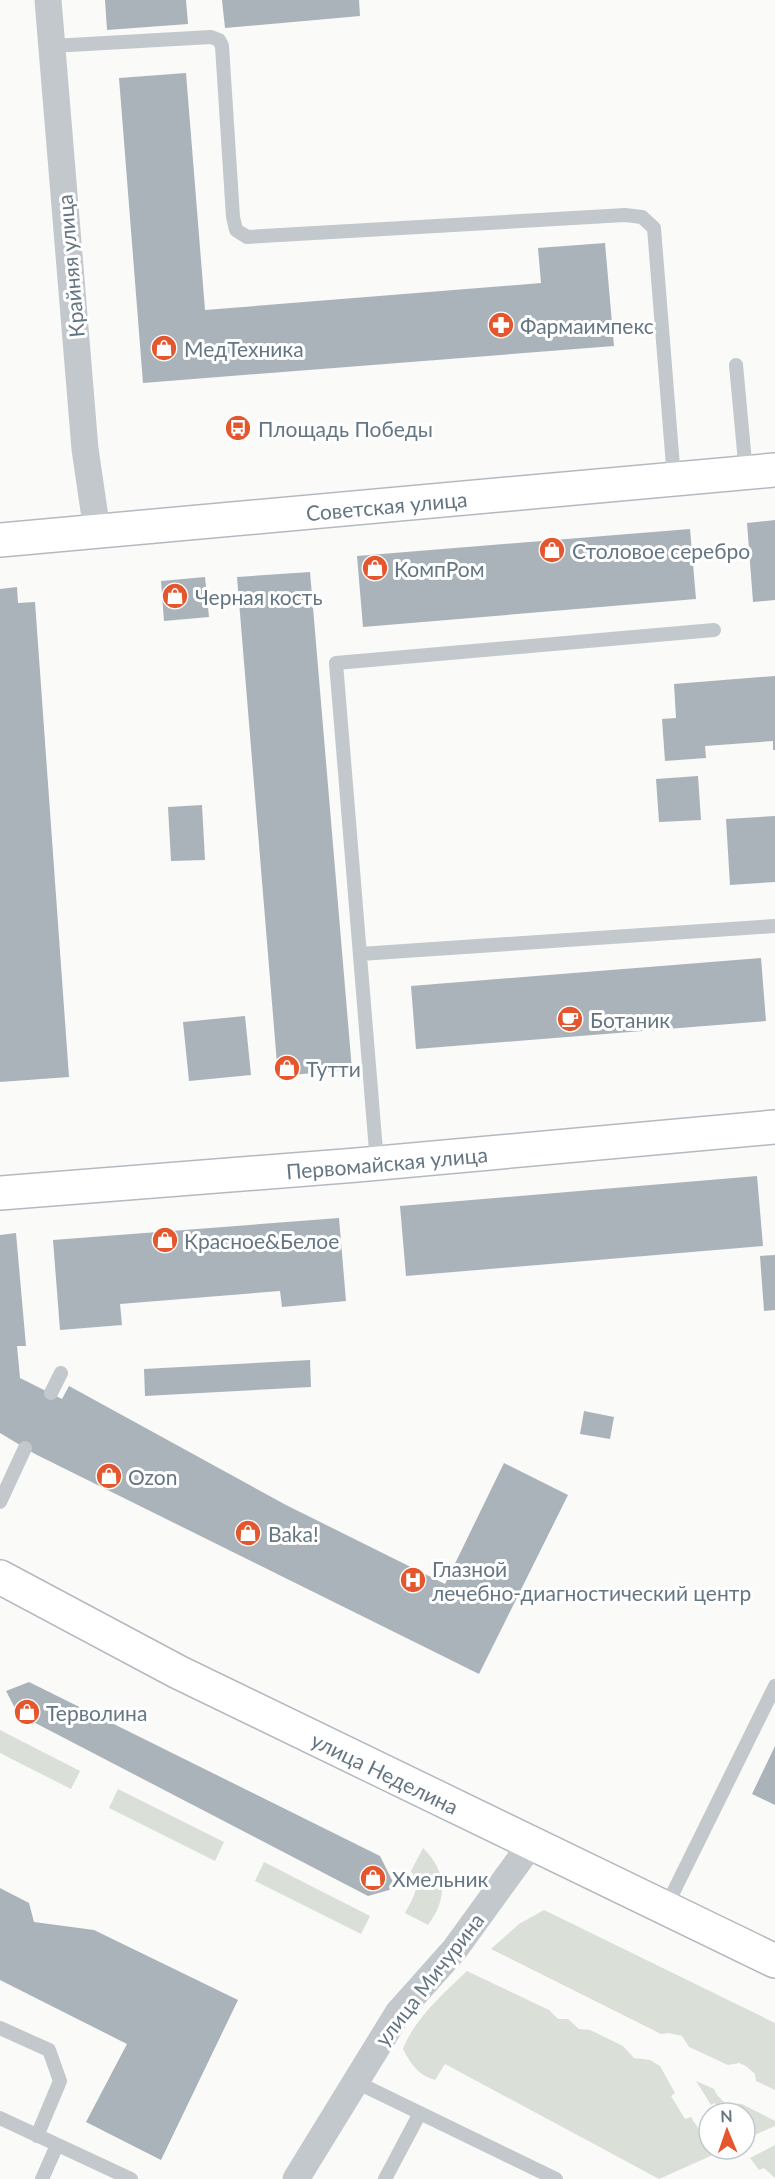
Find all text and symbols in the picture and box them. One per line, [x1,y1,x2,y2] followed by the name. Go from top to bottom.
[51,193,89,339] street label: Крайняя улица
[486,310,516,340] pharmacy icon: Фармаимпекс
[520,313,654,338] place label: Фармаимпекс
[149,333,179,363] shop icon: МедТехника
[184,336,304,361] place label: МедТехника
[223,413,253,443] bus stop icon: Площадь Победы
[258,416,433,441] place label: Площадь Победы
[305,485,468,525] street label: Советская улица
[537,535,567,565] shop icon: Столовое серебро
[572,538,750,563] place label: Столовое серебро
[360,553,390,583] shop icon: КомпРом
[394,556,485,581] place label: КомпРом
[160,581,190,611] shop icon: Черная кость
[195,584,322,609] place label: Черная кость
[555,1004,585,1034] cafe icon: Ботаник
[590,1007,670,1032] place label: Ботаник
[272,1053,302,1083] shop icon: Тутти
[306,1056,361,1081] place label: Тутти
[285,1141,489,1183] street label: Первомайская улица
[150,1225,180,1255] shop icon: Красное&Белое
[184,1228,339,1253] place label: Красное&Белое
[94,1461,124,1491] shop icon: Ozon
[128,1464,178,1489] place label: Ozon
[233,1518,263,1548] shop icon: Baka!
[268,1521,319,1546] place label: Baka!
[432,1556,751,1605] place label: Глазной лечебно-диагностический центр
[398,1565,428,1595] hospital icon: Глазной лечебно-диагностический центр
[12,1697,42,1727] shop icon: Терволина
[46,1700,147,1725] place label: Терволина
[308,1726,463,1818] street label: улица Неделина
[358,1863,388,1893] shop icon: Хмельник
[392,1866,489,1891] place label: Хмельник
[369,1908,489,2050] street label: улица Мичурина
[697,2101,757,2161] north arrow
[720,2106,733,2125] text: N

